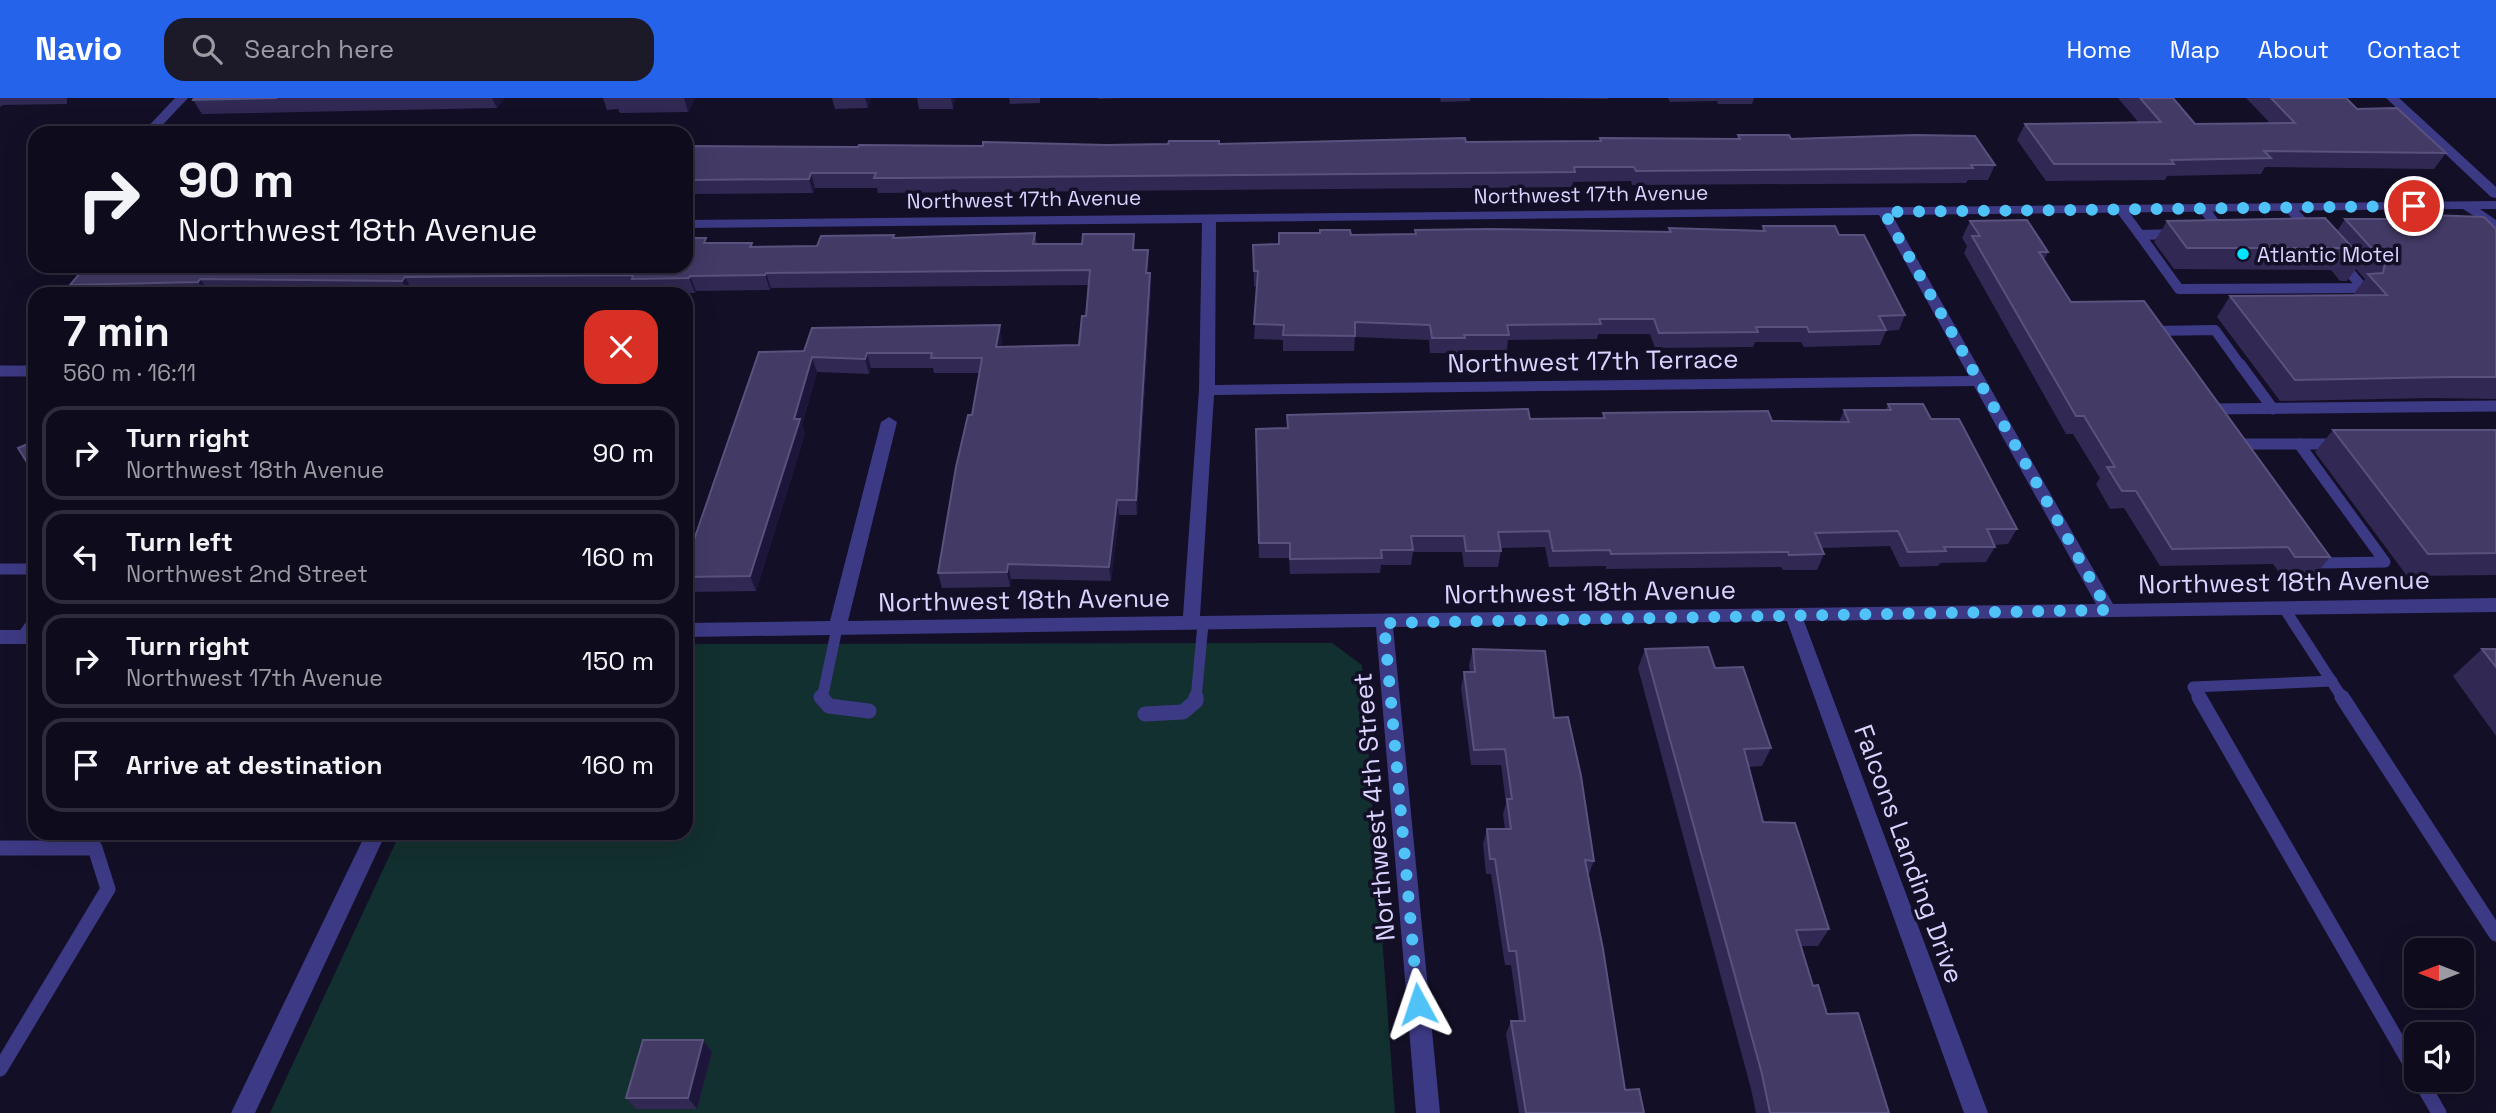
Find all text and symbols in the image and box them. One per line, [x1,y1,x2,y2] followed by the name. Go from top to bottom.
[164,18,654,81] search box
[35,28,122,70] text: Navio
[188,30,226,68] icon: search
[244,32,394,66] text: Search here
[2066,34,2132,65] text: Home
[2170,34,2220,65] text: Map
[2258,34,2329,65] text: About
[2367,34,2461,65] text: Contact
[178,149,294,211] text: 90 m
[63,154,154,245] icon: right
[2384,176,2444,236] pin
[1473,178,1709,210] street label: Northwest 17th Avenue
[906,183,1142,215] street label: Northwest 17th Avenue
[2395,187,2433,225] icon: arrive
[178,210,537,250] text: Northwest 18th Avenue
[2257,241,2400,268] place label: Atlantic Motel
[2235,246,2251,262] marker: Atlantic Motel
[63,305,170,358] text: 7 min
[584,310,658,384] button: close
[1447,341,1739,381] street label: Northwest 17th Terrace
[63,358,196,388] text: 560 m · 16:11
[126,421,250,455] text: Turn right
[67,434,105,472] icon: right
[592,436,654,470] text: 90 m
[126,455,384,485] text: Northwest 18th Avenue
[126,525,233,559] text: Turn left
[67,538,105,576] icon: left
[582,540,654,574] text: 160 m
[126,559,368,589] text: Northwest 2nd Street
[2138,562,2430,602] street label: Northwest 18th Avenue
[1444,572,1736,612] street label: Northwest 18th Avenue
[878,580,1170,620] street label: Northwest 18th Avenue
[126,629,250,663] text: Turn right
[67,642,105,680] icon: right
[582,644,654,678] text: 150 m
[126,663,383,693] text: Northwest 17th Avenue
[1345,671,1403,943] street label: Northwest 4th Street
[1846,720,1972,988] street label: Falcons Landing Drive
[67,746,105,784] icon: arrive
[126,748,383,782] text: Arrive at destination
[582,748,654,782] text: 160 m
[2404,938,2474,1008] north arrow
[2404,938,2474,1092] map controls
[1381,967,1455,1041] position arrow
[2404,1022,2474,1092] button: sound

